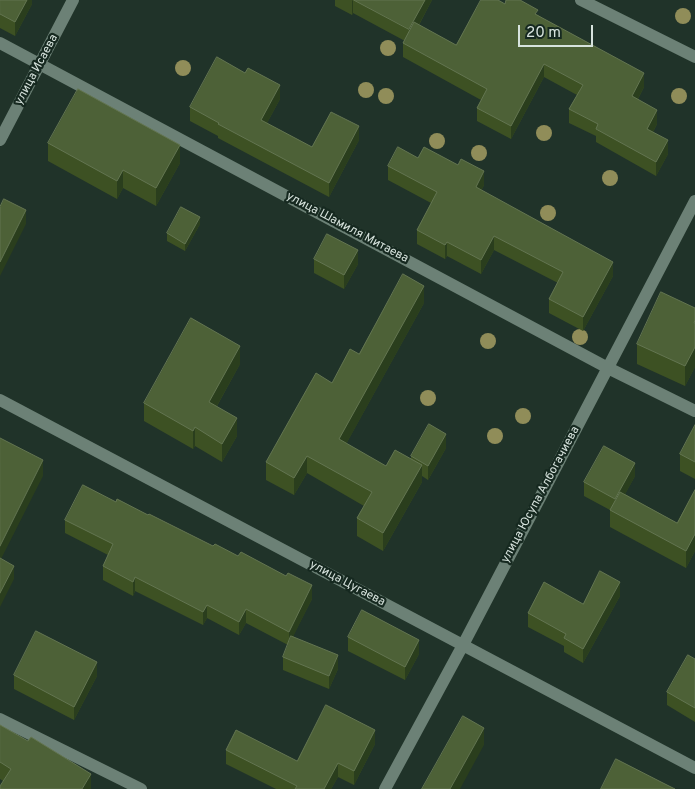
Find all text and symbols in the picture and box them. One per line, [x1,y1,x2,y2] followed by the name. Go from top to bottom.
[520,15,595,47] scale bar
[526,24,561,43] text: 20 m
[12,32,62,108] street label: улица Исаева
[283,190,411,266] street label: улица Шамиля Митаева
[499,424,583,566] street label: улица Юсупа Албогачиева
[307,558,387,610] street label: улица Цугаева

